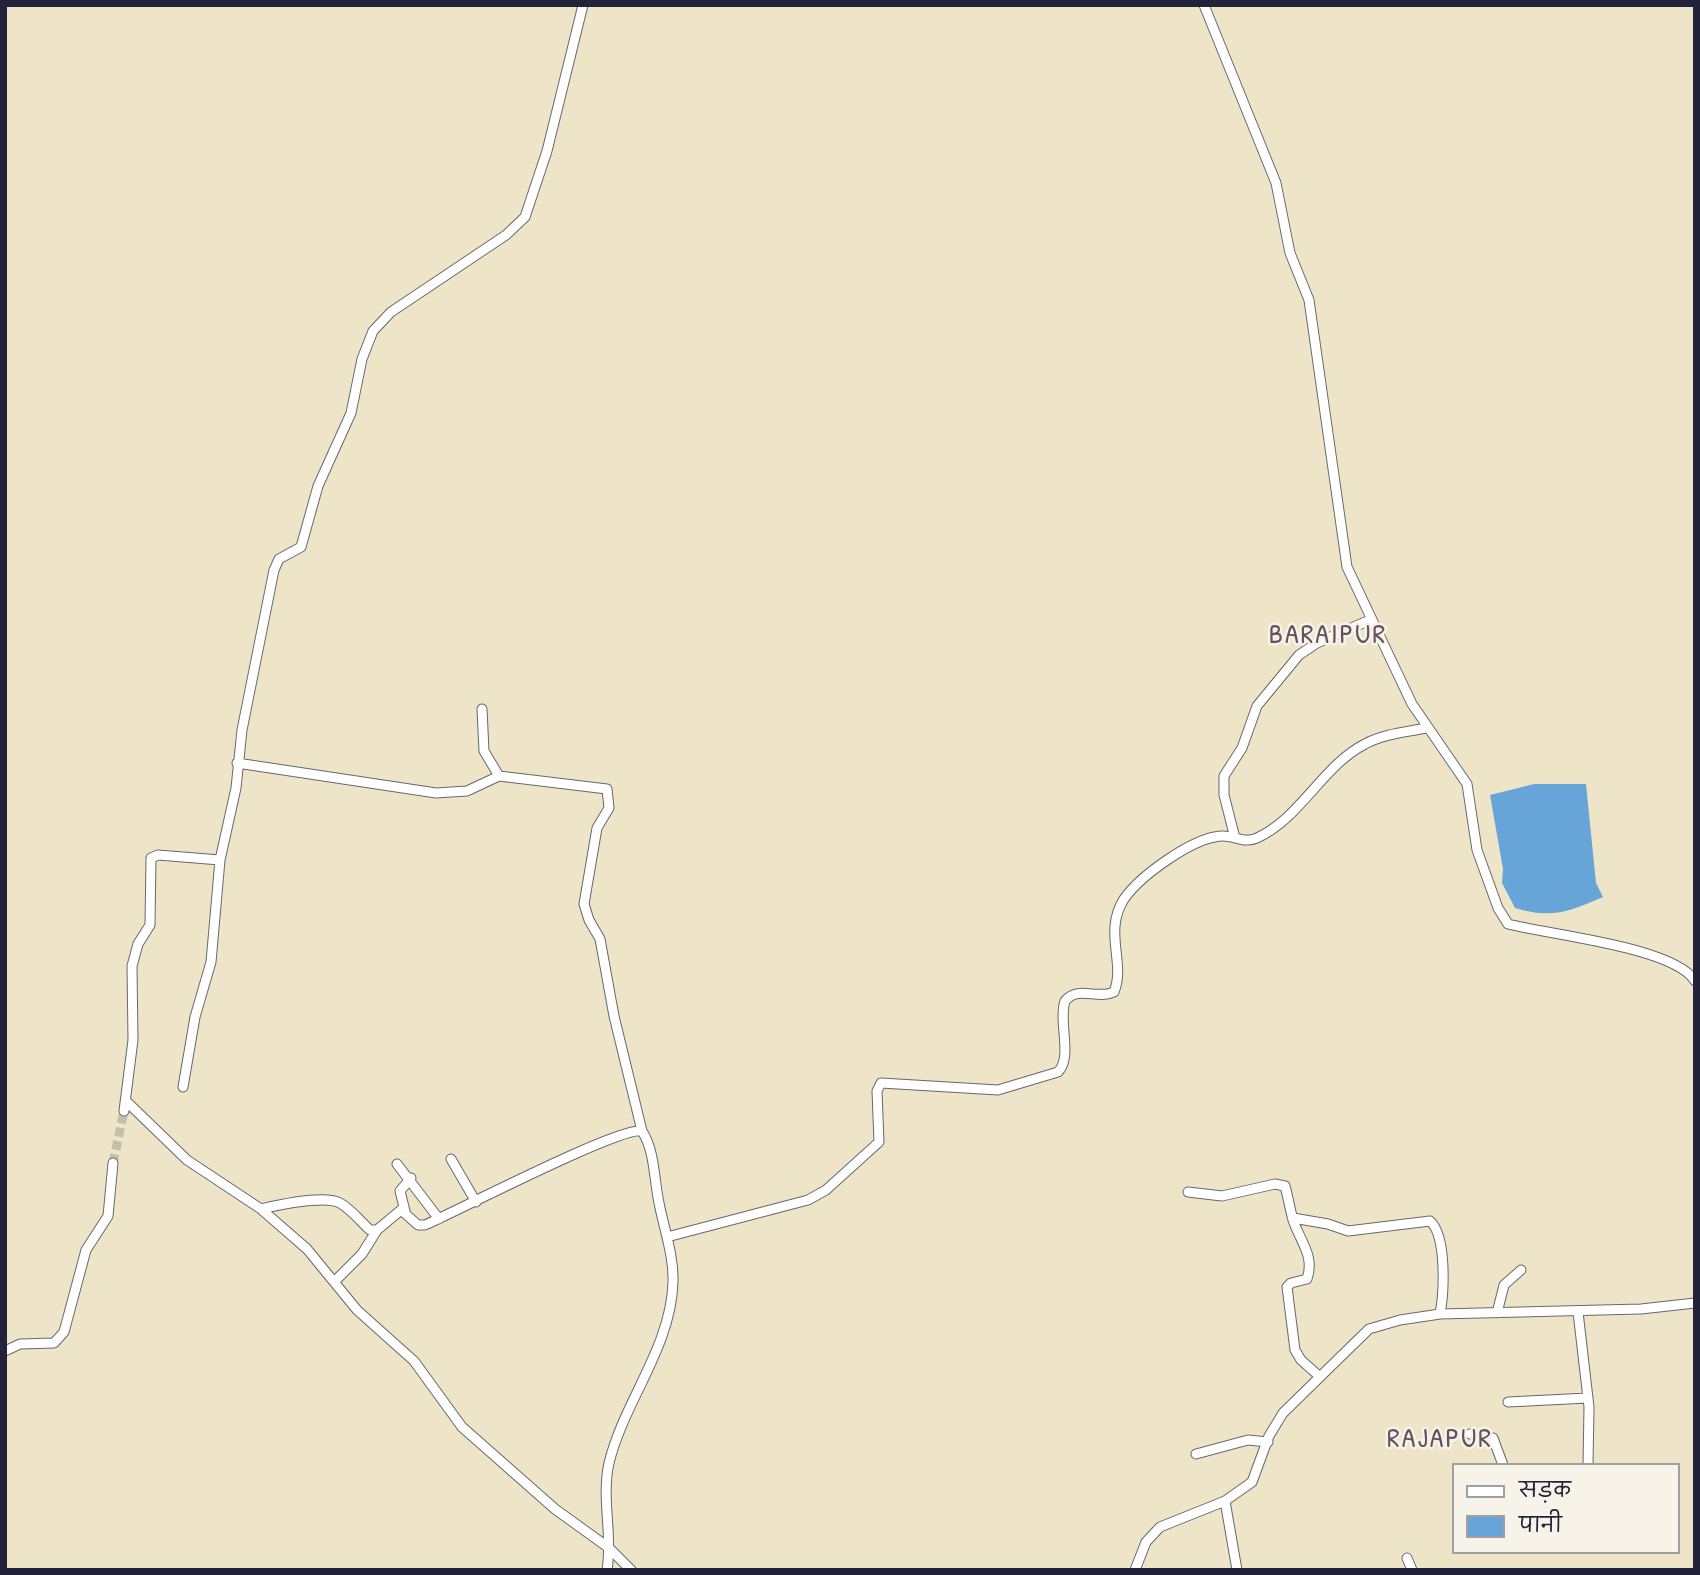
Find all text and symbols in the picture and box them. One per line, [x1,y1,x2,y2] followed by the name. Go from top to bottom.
[1270,619,1386,653] district label: BARAIPUR
[1388,1423,1492,1457] district label: RAJAPUR
[1452,1463,1679,1554] legend
[1519,1475,1571,1504] text: सड़क
[1519,1510,1562,1539] text: पानी

